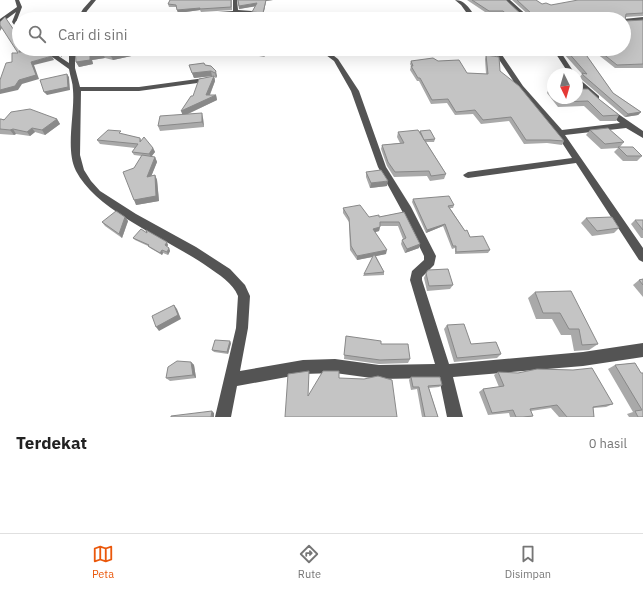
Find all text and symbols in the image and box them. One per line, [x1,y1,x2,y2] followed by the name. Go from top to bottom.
[12,12,631,56] search box
[26,23,48,45] icon: search
[58,25,127,44] text: Cari di sini
[547,68,583,104] north arrow
[16,432,87,454] text: Terdekat
[589,435,627,452] text: 0 hasil
[92,543,114,581] tab: Peta
[298,543,321,581] tab: Rute
[505,543,551,581] tab: Disimpan

